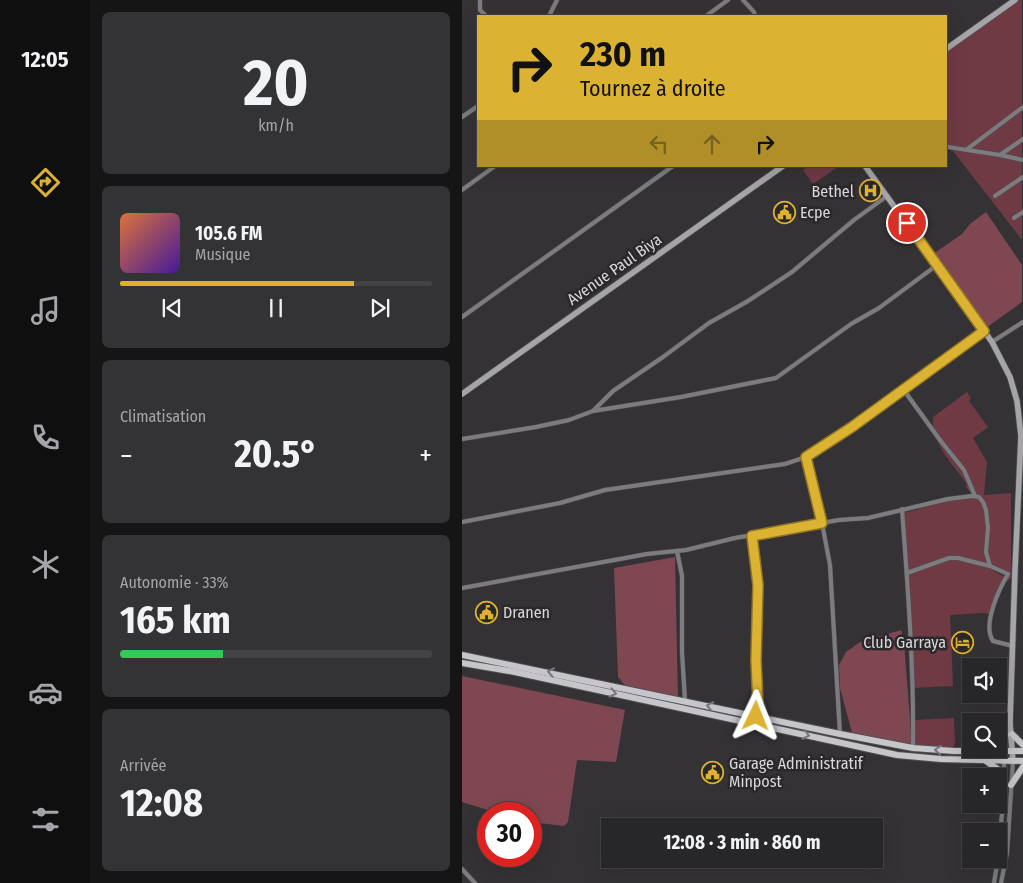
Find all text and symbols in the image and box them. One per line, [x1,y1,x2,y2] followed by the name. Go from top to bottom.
[580,33,666,75] text: 230 m
[497,35,562,100] icon: right
[243,44,309,122] text: 20
[21,46,69,73] text: 12:05
[580,75,726,102] text: Tournez à droite
[258,116,294,135] text: km/h
[645,130,673,158] icon: left
[698,130,726,158] icon: ahead
[751,130,779,158] icon: right
[28,165,63,200] icon: directions
[858,179,882,203] hospital icon: Bethel
[812,182,854,201] place label: Bethel
[772,200,796,224] public building icon: Ecpe
[886,202,928,244] pin
[800,203,831,222] place label: Ecpe
[893,209,921,237] icon: arrive
[195,222,262,245] text: 105.6 FM
[563,230,665,309] street label: Avenue Paul Biya
[195,245,250,264] text: Musique
[28,293,63,328] icon: music
[158,294,186,322] icon: previous
[262,294,290,322] icon: pause
[366,294,394,322] icon: next
[120,407,206,426] text: Climatisation
[28,420,63,455] icon: phone
[234,431,318,477] text: 20.5°
[120,439,133,472] text: −
[419,439,432,472] text: +
[28,547,63,582] icon: climate
[120,573,229,592] text: Autonomie · 33%
[120,597,231,643] text: 165 km
[475,600,499,624] public building icon: Dranen
[503,603,550,622] place label: Dranen
[950,630,974,654] hotel icon: Club Garraya
[863,633,946,652] place label: Club Garraya
[962,658,1007,868] map controls
[962,658,1007,703] button: sound
[547,668,556,678] one-way arrow
[28,675,63,710] icon: car
[608,687,617,698] one-way arrow
[729,689,781,741] position arrow
[706,702,715,712] one-way arrow
[962,713,1007,758] button: search
[801,729,810,740] one-way arrow
[934,745,942,756] one-way arrow
[729,754,864,791] place label: Garage Administratif Minpost
[120,756,166,775] text: Arrivée
[701,760,725,784] public building icon: Garage Administratif Minpost
[962,768,1007,813] button: +
[120,780,203,826] text: 12:08
[28,802,63,837] icon: filters
[477,802,542,867] speed limit sign: 30
[962,823,1007,868] button: −
[663,831,821,854] text: 12:08 · 3 min · 860 m

